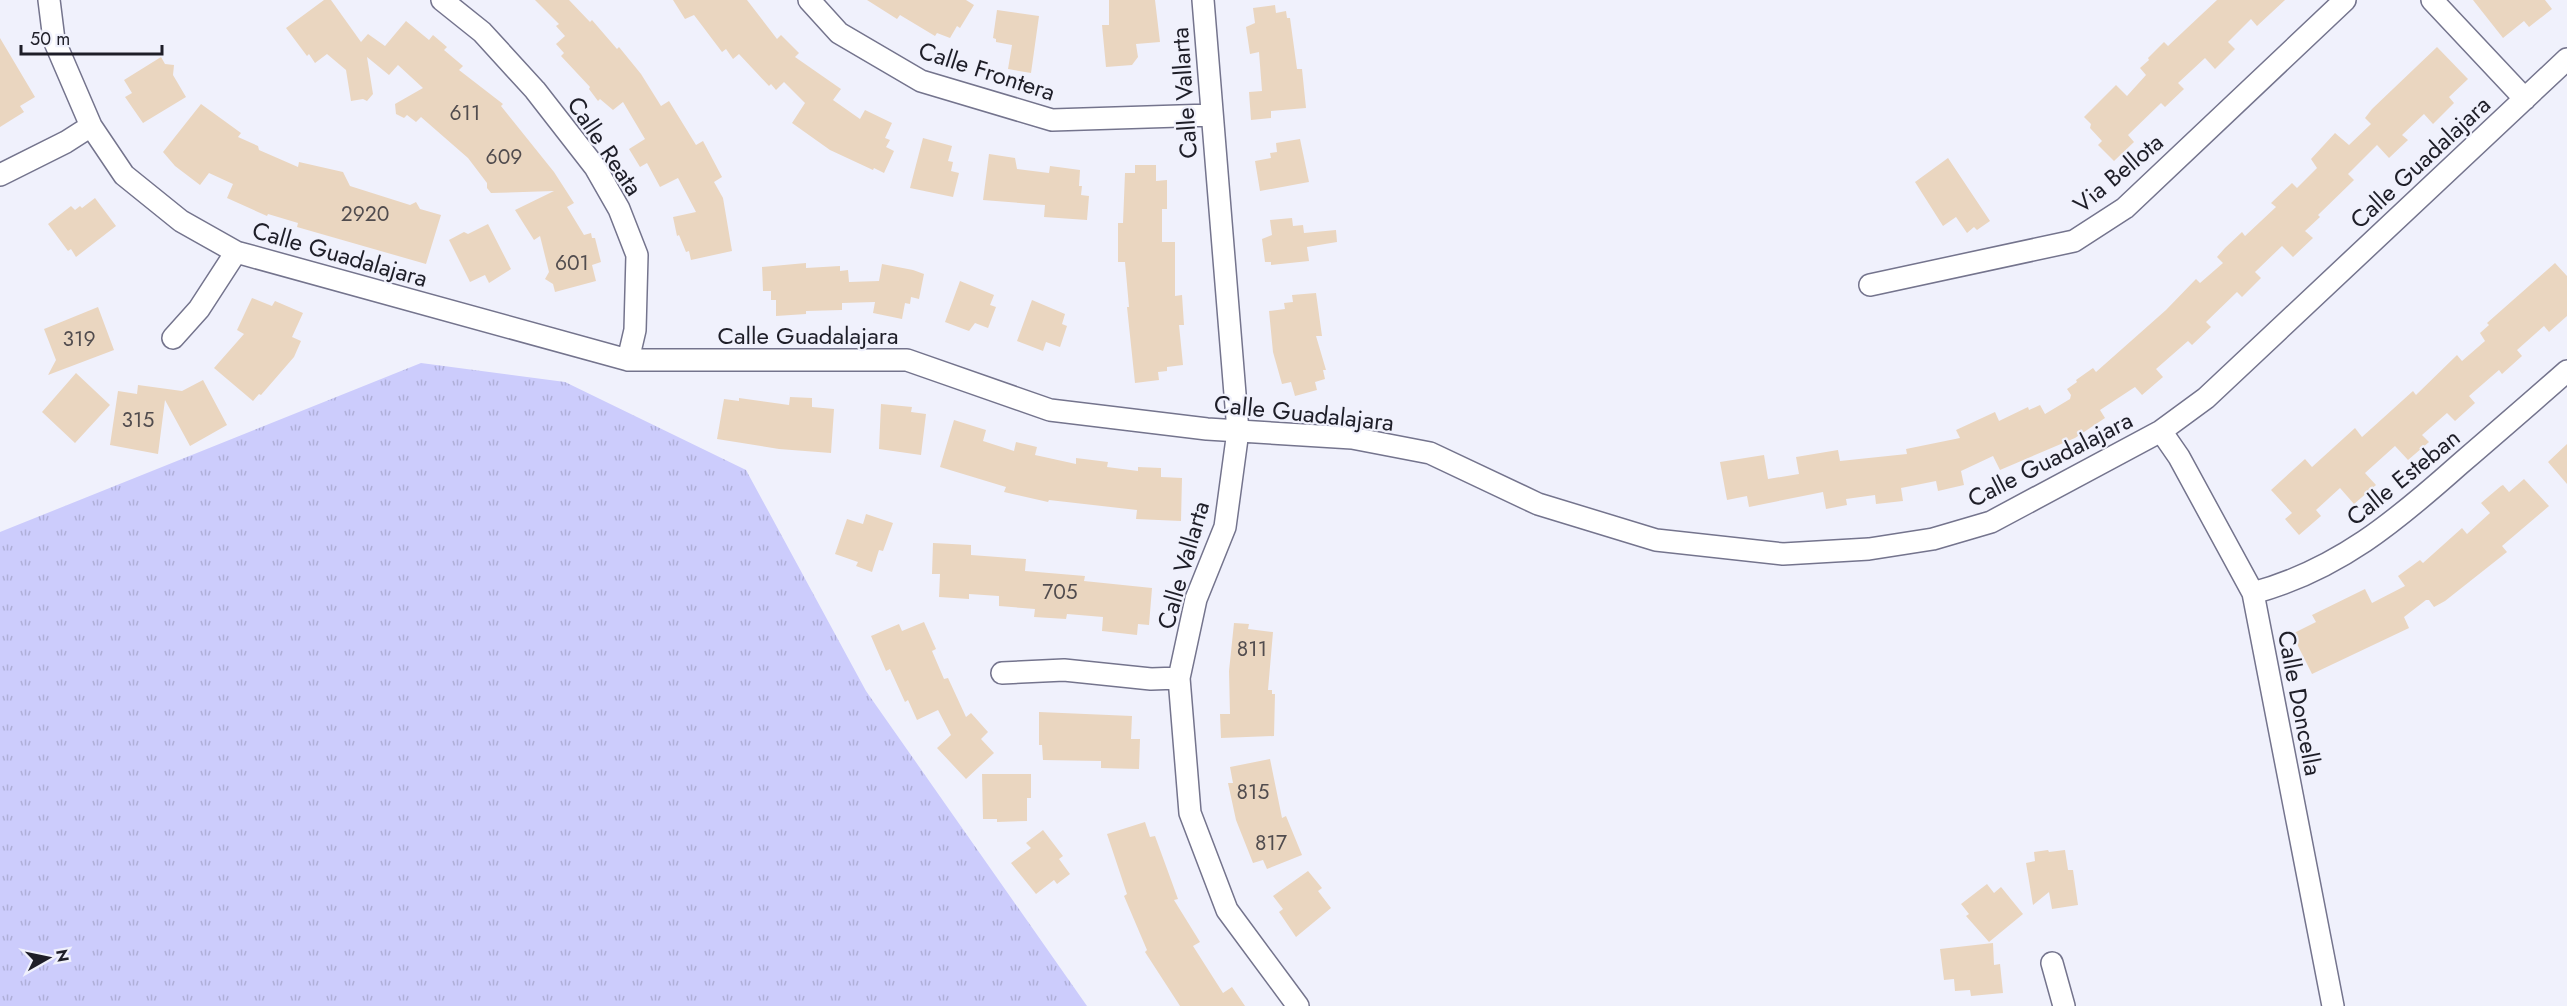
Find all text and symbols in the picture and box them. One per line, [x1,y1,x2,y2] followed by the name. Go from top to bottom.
[21,18,162,56] scale bar
[30,26,70,52] text: 50 m
[1162,26,1206,160] street label: Calle Vallarta
[914,32,1060,110] street label: Calle Frontera
[2342,88,2498,236] street label: Calle Guadalajara
[559,89,651,203] street label: Calle Reata
[450,98,481,128] house number: 611
[2065,125,2171,221] street label: Via Bellota
[486,142,522,172] house number: 609
[341,199,389,229] house number: 2920
[248,212,432,296] street label: Calle Guadalajara
[555,248,589,278] house number: 601
[718,318,898,353] street label: Calle Guadalajara
[62,324,96,354] house number: 319
[1212,386,1396,440] street label: Calle Guadalajara
[1961,402,2139,516] street label: Calle Guadalajara
[122,405,154,435] house number: 315
[2339,420,2467,534] street label: Calle Esteban
[1148,497,1218,633] street label: Calle Vallarta
[1042,577,1078,607] house number: 705
[2269,627,2331,779] street label: Calle Doncella
[1237,634,1267,664] house number: 811
[1237,777,1269,807] house number: 815
[1255,828,1287,858] house number: 817
[18,928,78,988] north arrow
[50,948,75,964] text: N

